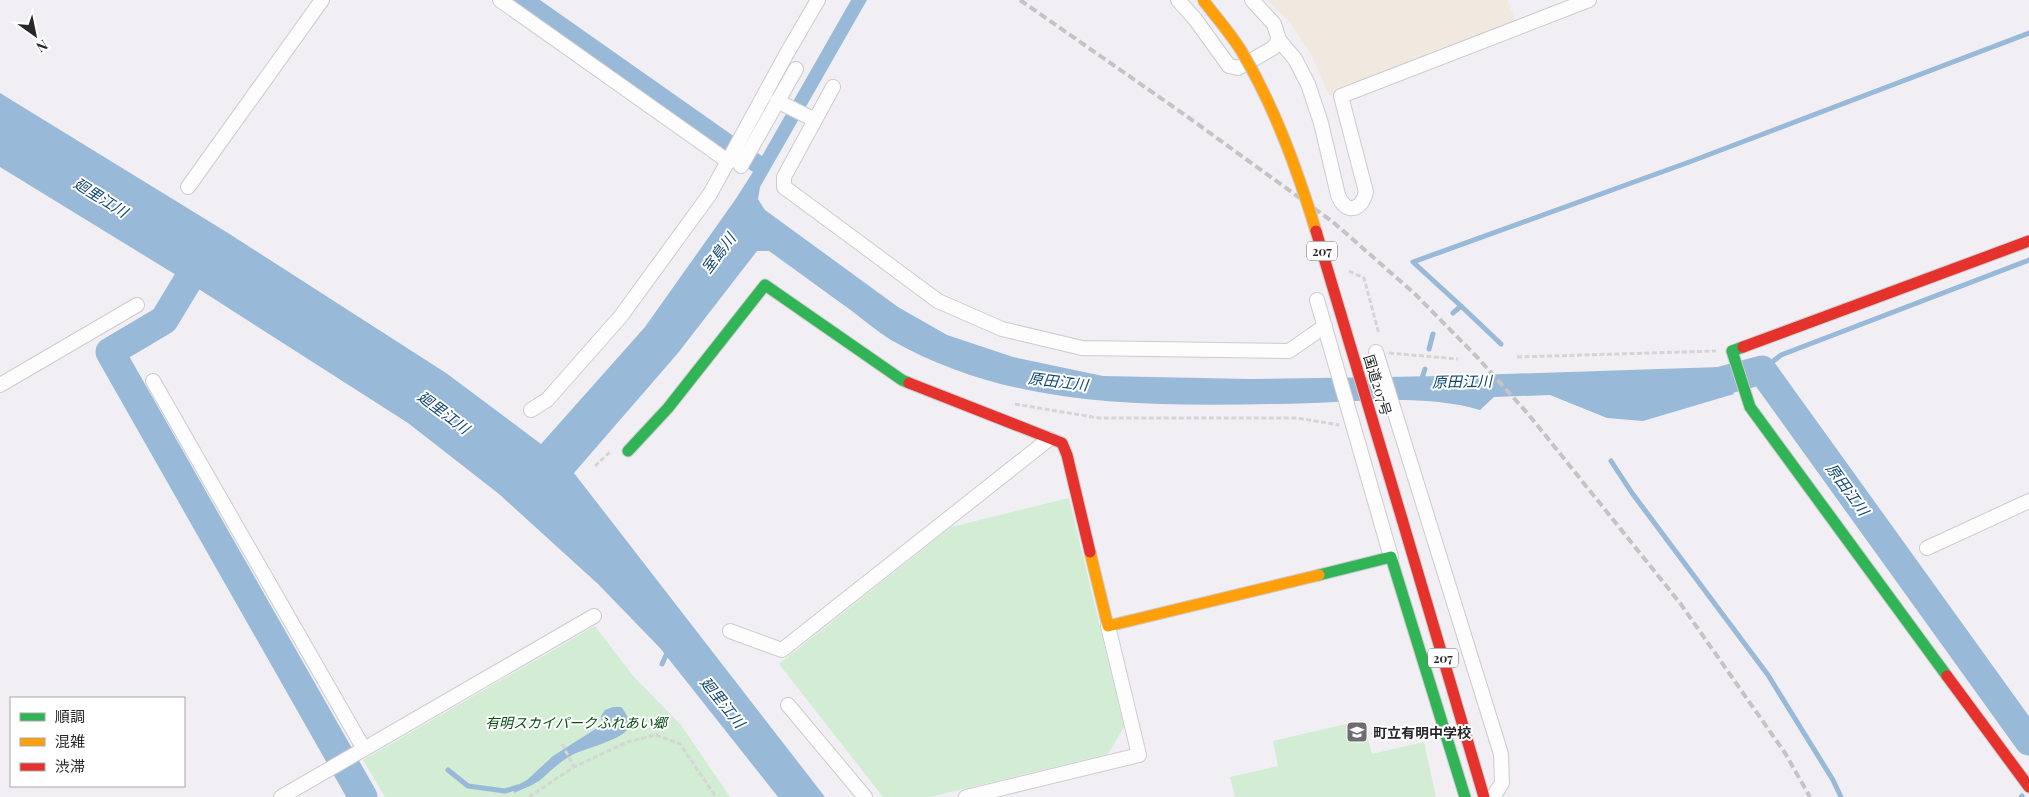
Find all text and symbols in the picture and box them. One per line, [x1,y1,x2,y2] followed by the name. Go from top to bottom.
[10,10,60,60] north arrow
[33,36,52,57] text: N
[70,173,133,222] water label: 廻里江川
[696,227,741,277] water label: 室島川
[1307,242,1337,260] road number: 207
[1360,352,1396,418] street label: 国道207号
[1027,367,1091,395] water label: 原田江川
[1432,370,1494,392] water label: 原田江川
[414,386,476,439] water label: 廻里江川
[1822,459,1875,521] water label: 原田江川
[1428,648,1458,668] road number: 207
[696,672,751,733] water label: 廻里江川
[10,697,185,787] legend
[55,706,85,726] text: 順調
[485,713,670,732] park label: 有明スカイパークふれあい郷
[1345,720,1369,744] school or university icon: 町立有明中学校
[1373,723,1471,742] place label: 町立有明中学校
[55,731,85,751] text: 混雑
[55,756,85,776] text: 渋滞

